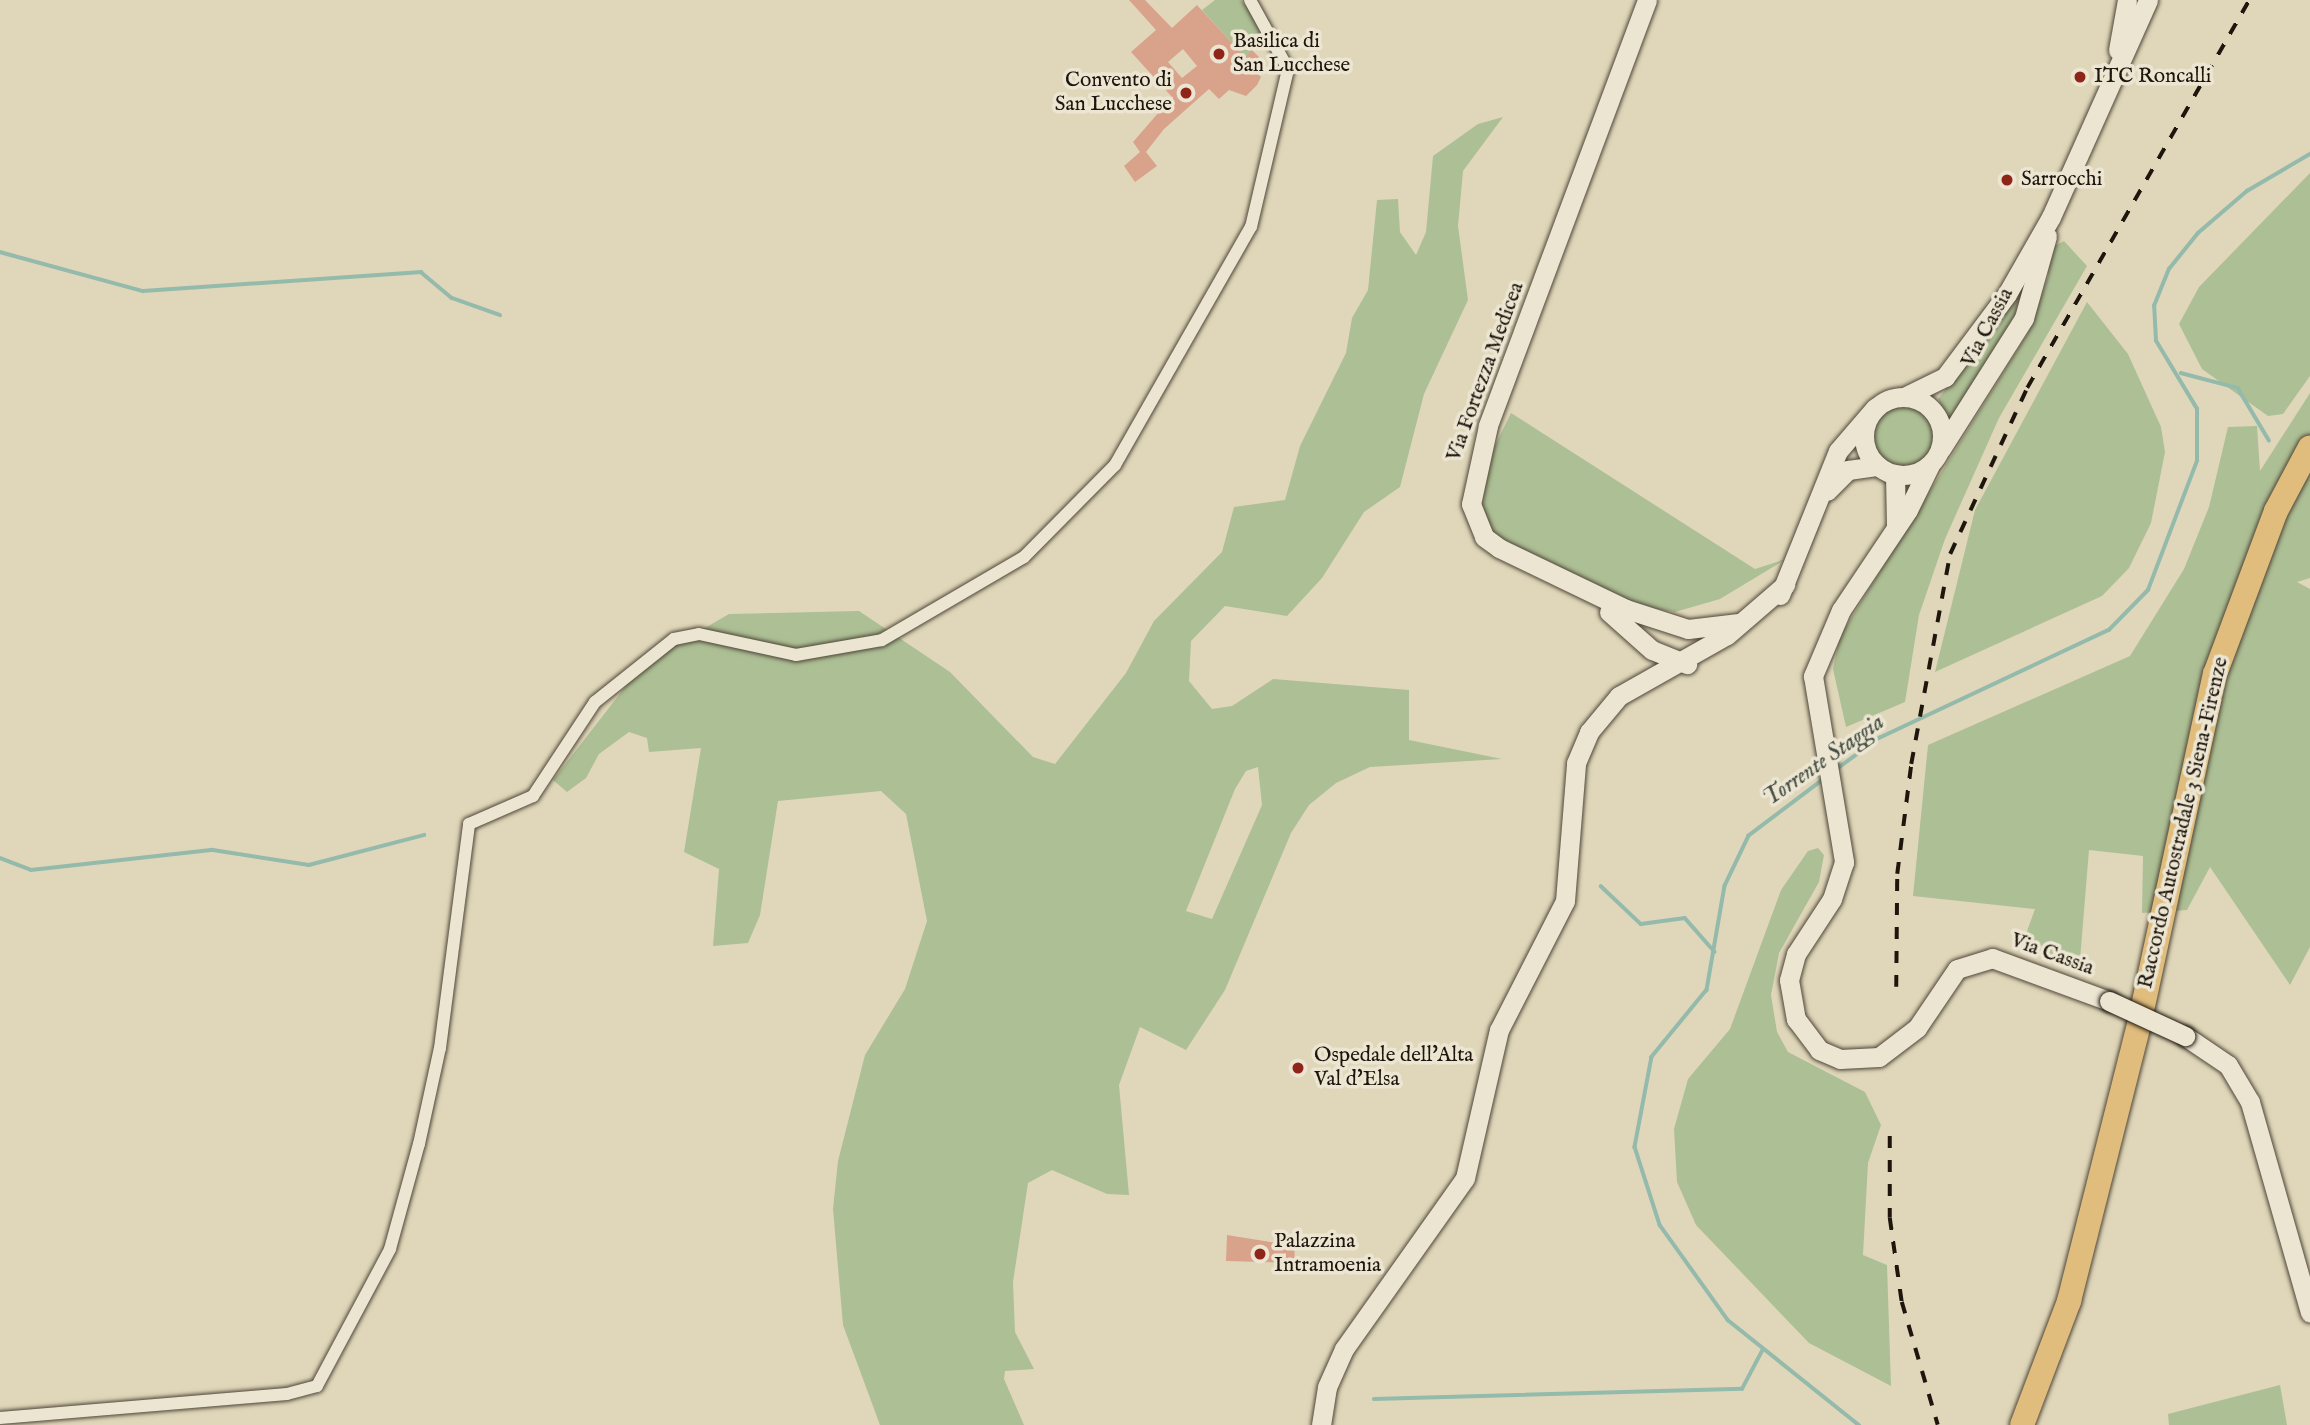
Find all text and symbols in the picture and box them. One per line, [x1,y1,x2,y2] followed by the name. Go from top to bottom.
[1233,29,1350,79] place label: Basilica di San Lucchese
[1211,46,1227,62] marker: Basilica di San Lucchese
[2094,64,2211,90] place label: ITC Roncalli
[1055,68,1172,118] place label: Convento di San Lucchese
[2072,69,2088,85] marker: ITC Roncalli
[1178,85,1194,101] marker: Convento di San Lucchese
[2021,167,2102,193] place label: Sarrocchi
[1999,172,2015,188] marker: Sarrocchi
[1442,279,1530,465] street label: Via Fortezza Medicea
[1957,284,2019,372] street label: Via Cassia
[2134,655,2234,991] street label: Raccordo Autostradale 3 Siena-Firenze
[1758,709,1890,813] water label: Torrente Staggia
[2007,928,2097,982] street label: Via Cassia
[1314,1043,1473,1093] place label: Ospedale dell'Alta Val d'Elsa
[1288,1058,1308,1078] marker: Ospedale dell'Alta Val d'Elsa
[1274,1229,1381,1279] place label: Palazzina Intramoenia
[1252,1246,1268,1262] marker: Palazzina Intramoenia

